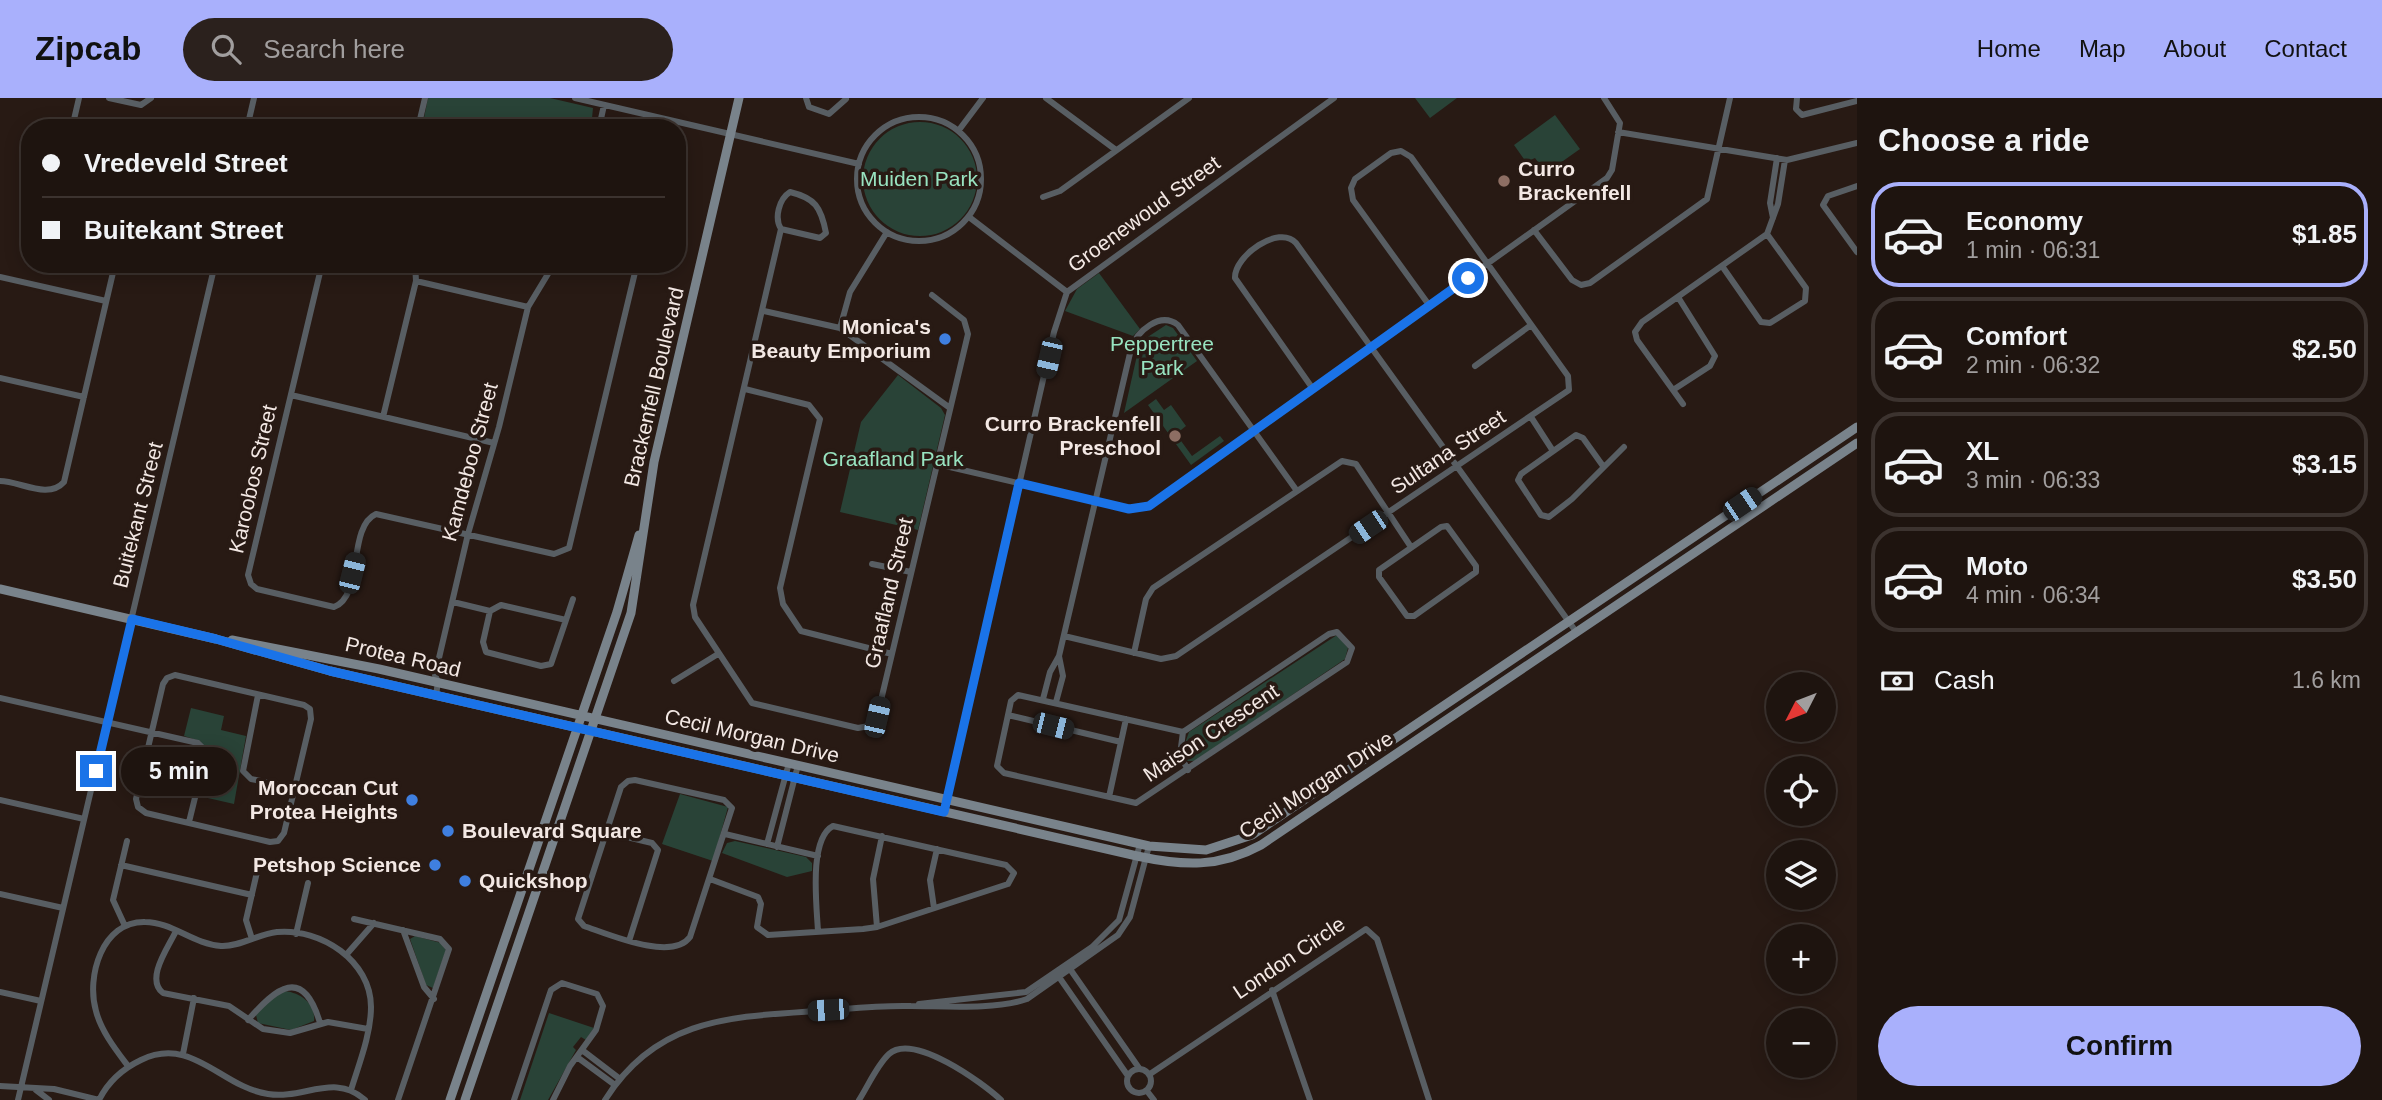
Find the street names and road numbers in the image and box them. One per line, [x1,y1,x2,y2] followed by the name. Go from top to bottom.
[1063,151,1224,276] street label: Groenewoud Street
[619,285,688,489] street label: Brackenfell Boulevard
[437,380,502,544] street label: Kamdeboo Street
[224,402,281,555] street label: Karoobos Street
[1386,405,1509,498] street label: Sultana Street
[108,439,167,590] street label: Buitekant Street
[860,515,917,671] street label: Graafland Street
[343,632,463,681] street label: Protea Road
[1139,679,1283,786] street label: Maison Crescent
[663,704,842,767] street label: Cecil Morgan Drive
[1235,726,1397,843] street label: Cecil Morgan Drive
[1229,912,1349,1003] street label: London Circle

